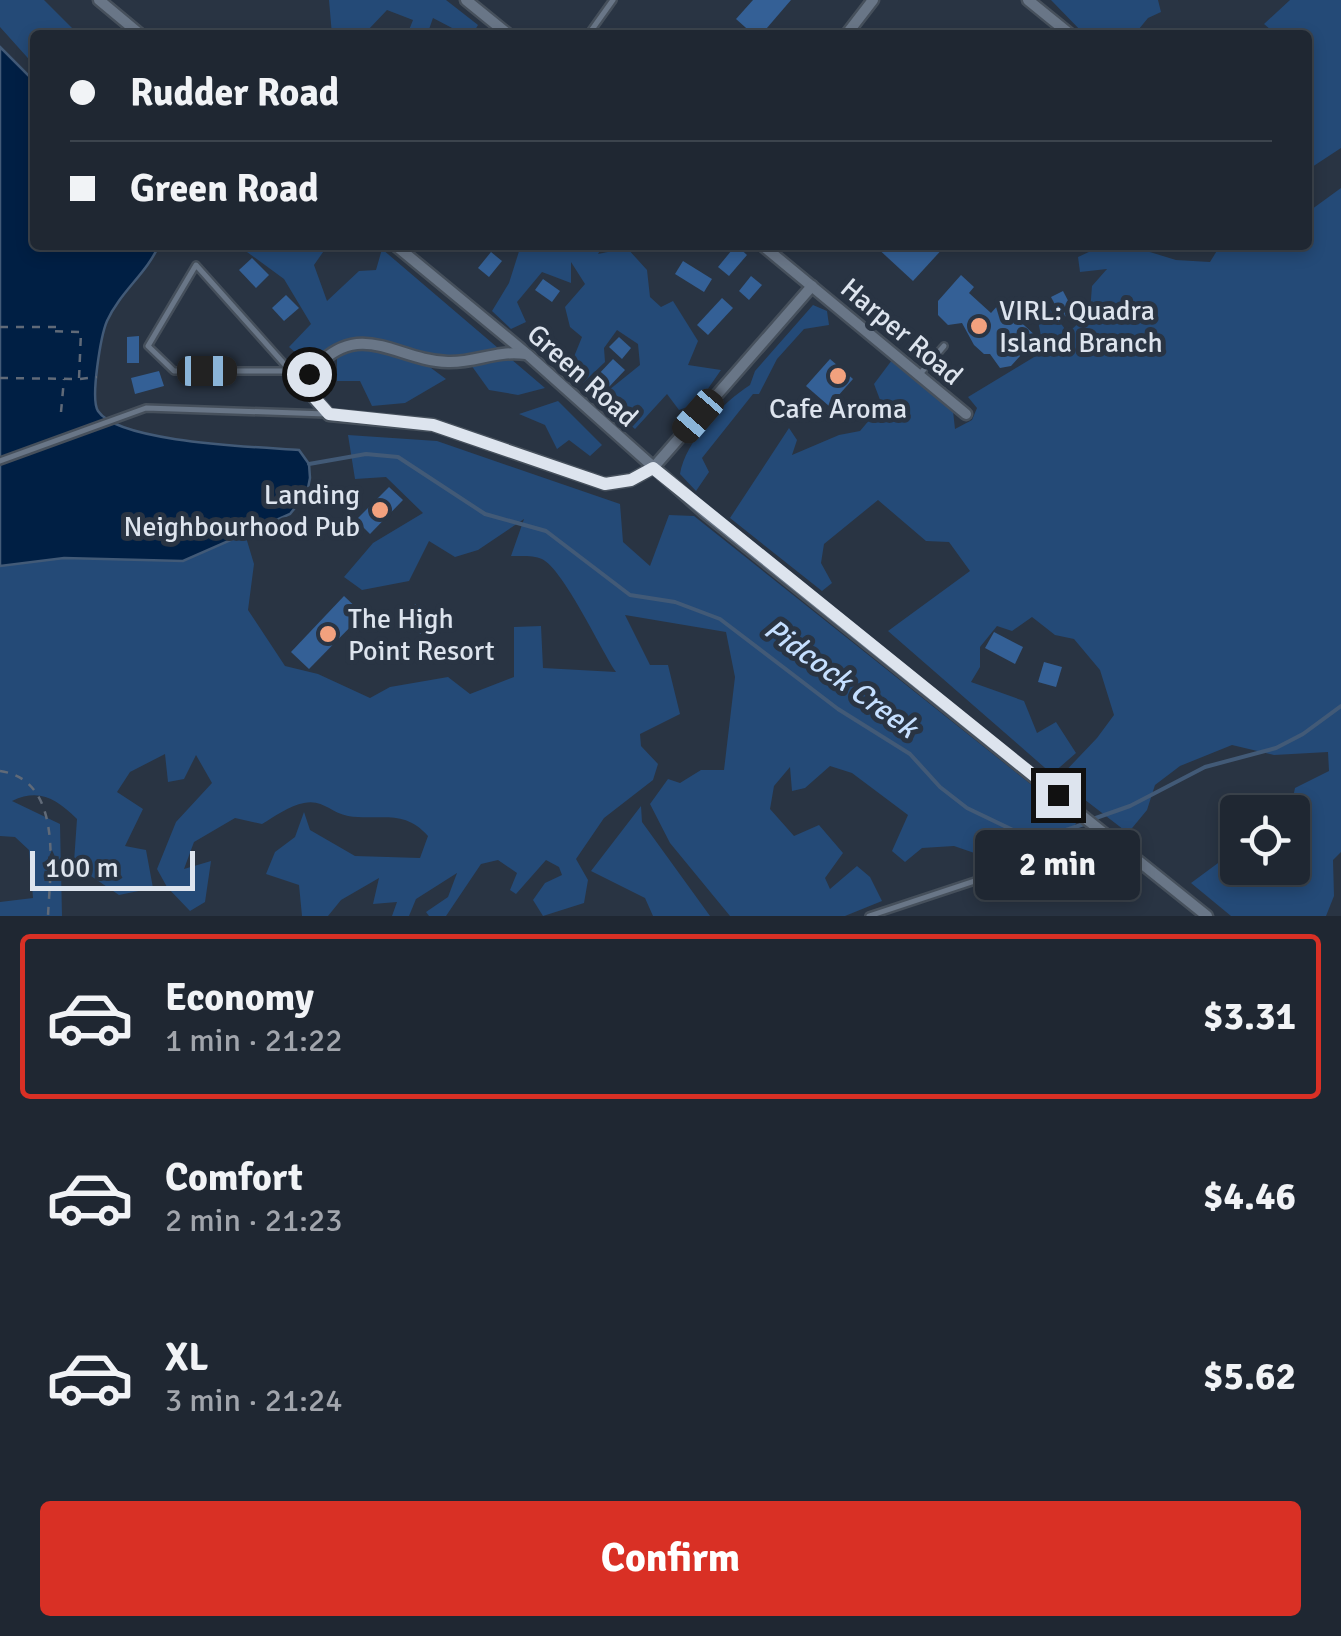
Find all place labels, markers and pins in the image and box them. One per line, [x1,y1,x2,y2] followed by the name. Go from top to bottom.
[999,294,1163,360] place label: VIRL: Quadra Island Branch
[968,315,990,337] marker: VIRL: Quadra Island Branch
[827,365,849,387] marker: Cafe Aroma
[769,392,907,426] place label: Cafe Aroma
[123,478,360,544] place label: Landing Neighbourhood Pub
[369,499,391,521] marker: Landing Neighbourhood Pub
[348,602,495,668] place label: The High Point Resort
[317,623,339,645] marker: The High Point Resort

